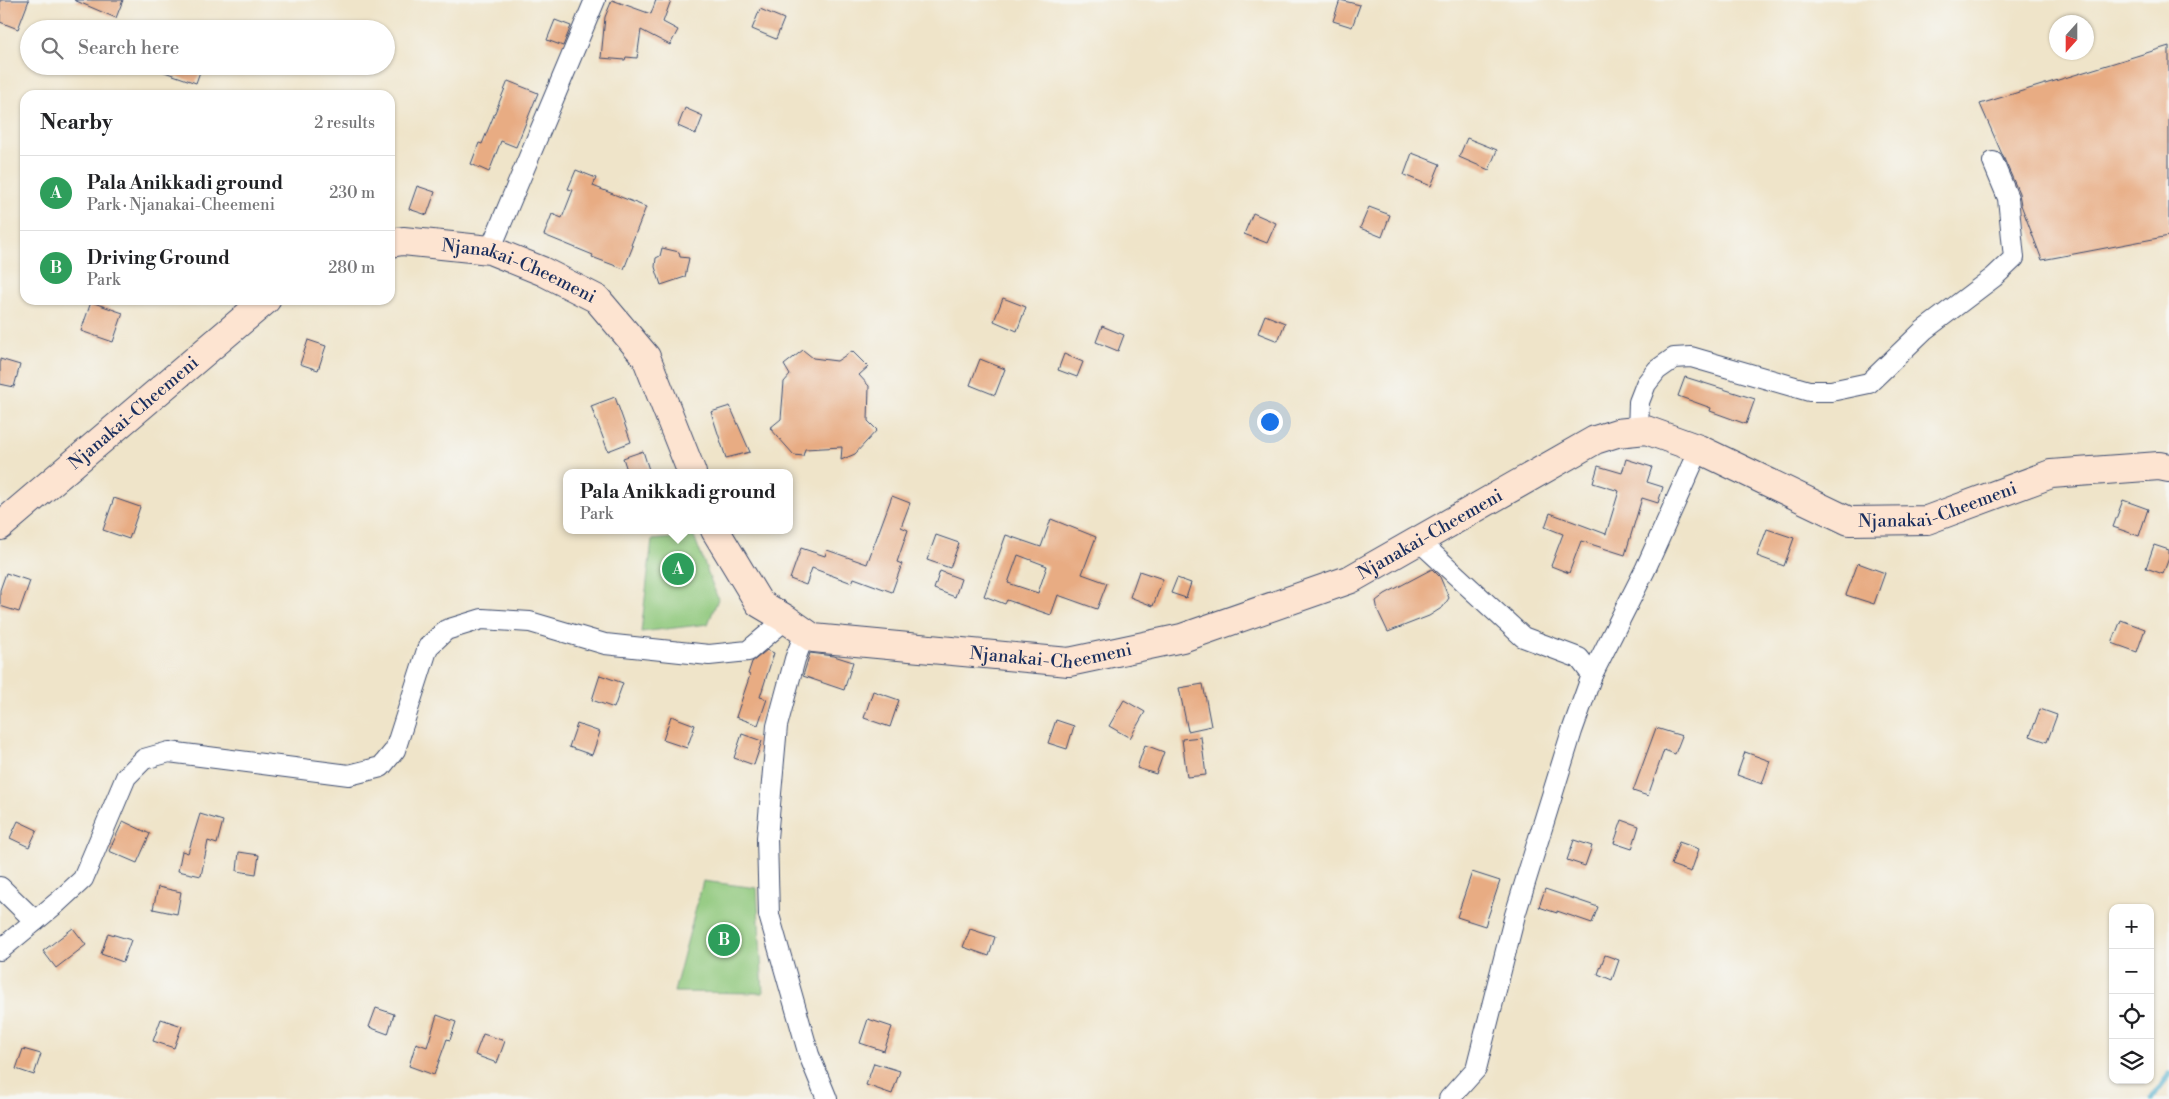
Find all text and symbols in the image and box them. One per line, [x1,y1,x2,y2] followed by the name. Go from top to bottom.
[2049,15,2094,60] north arrow
[20,20,395,75] search box
[38,34,66,62] icon: search
[78,36,179,60] text: Search here
[40,110,113,136] text: Nearby
[314,113,375,133] text: 2 results
[87,171,283,195] text: Pala Anikkadi ground
[50,183,62,203] text: A
[329,183,375,203] text: 230 m
[87,195,275,215] text: Park · Njanakai-Cheemeni
[441,234,600,309] street label: Njanakai-Cheemeni
[87,246,230,270] text: Driving Ground
[50,258,62,278] text: B
[328,258,375,278] text: 280 m
[87,270,120,290] text: Park
[64,351,204,475] street label: Njanakai-Cheemeni
[1257,409,1283,435] your location
[563,469,793,534] popup
[1858,477,2020,533] street label: Njanakai-Cheemeni
[580,480,776,504] text: Pala Anikkadi ground
[1353,484,1507,585] street label: Njanakai-Cheemeni
[580,504,613,524] text: Park
[662,550,694,588] pin: A
[969,638,1134,674] street label: Njanakai-Cheemeni
[2109,904,2154,1084] map controls
[2109,904,2154,949] button: +
[708,921,740,959] pin: B
[2109,949,2154,994] button: −
[2109,994,2154,1039] button: locate
[2109,1039,2154,1084] button: layers

